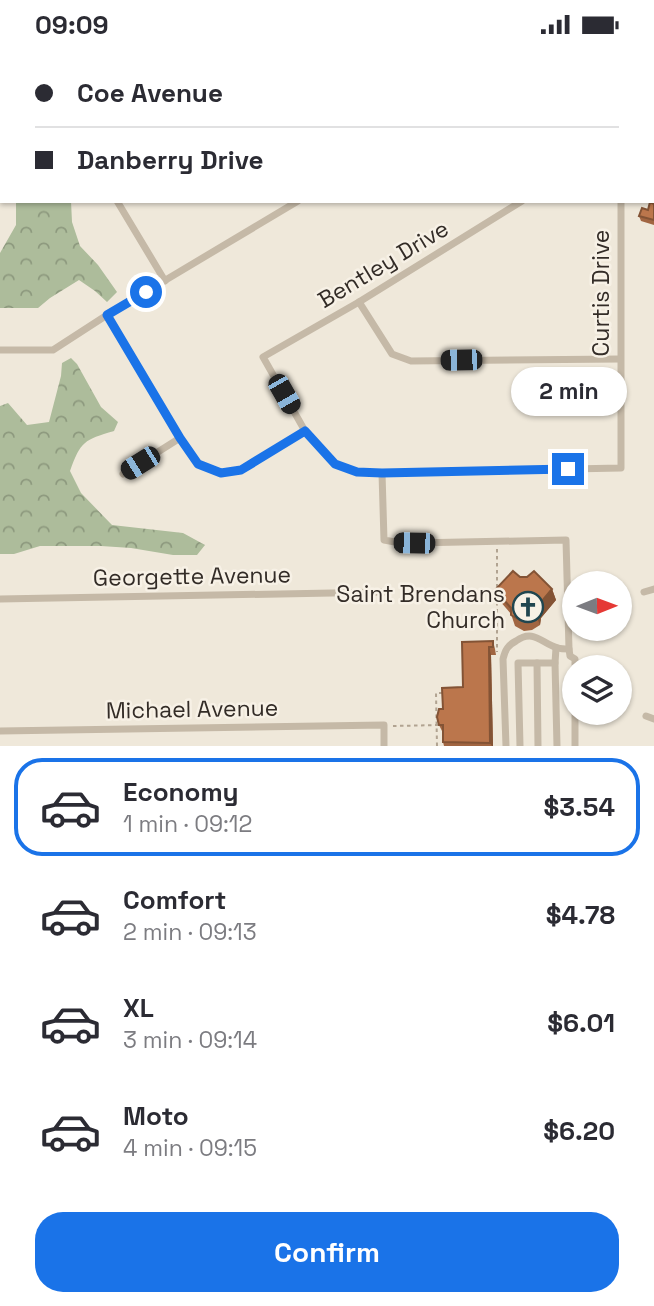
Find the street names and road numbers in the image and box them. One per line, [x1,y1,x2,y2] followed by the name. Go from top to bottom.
[312,213,454,315] street label: Bentley Drive
[586,230,616,356] street label: Curtis Drive
[93,559,291,593] street label: Georgette Avenue
[106,692,278,726] street label: Michael Avenue

